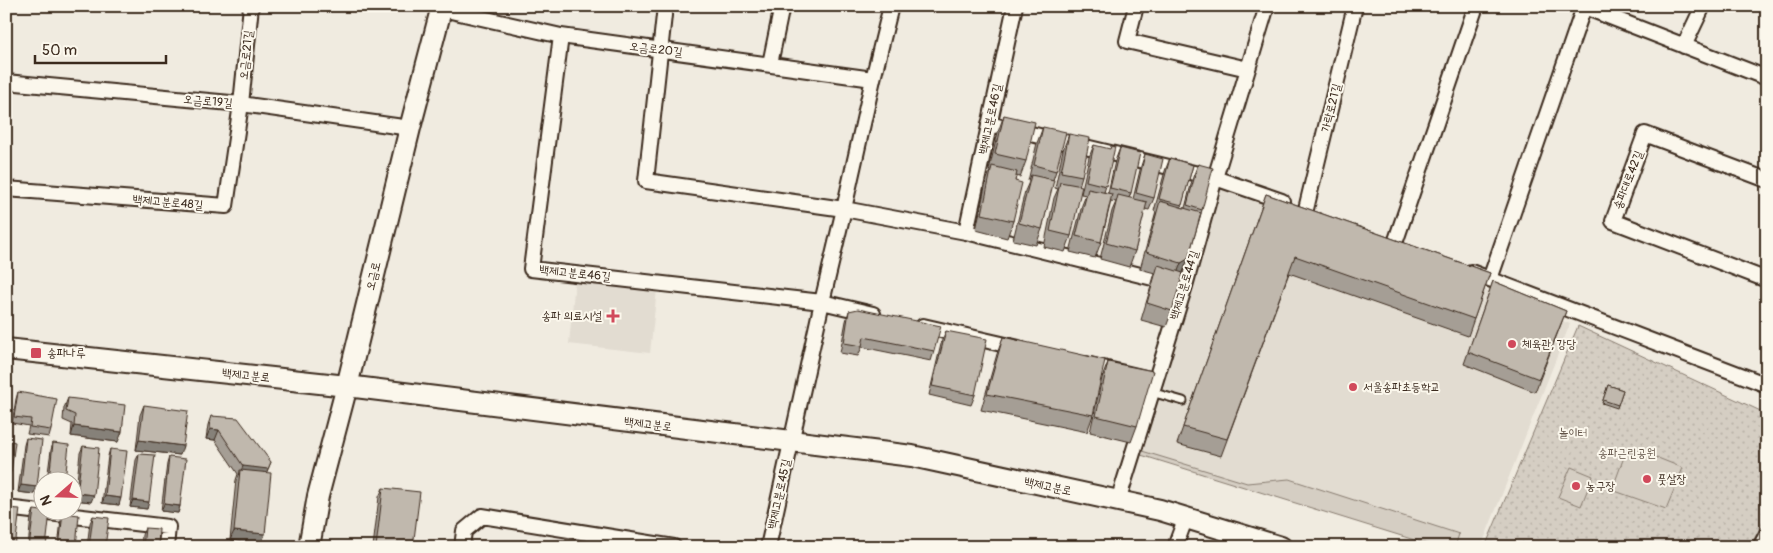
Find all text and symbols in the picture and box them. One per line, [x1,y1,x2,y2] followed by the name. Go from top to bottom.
[236,29,257,81] street label: 오금로21길
[35,32,166,64] scale bar
[628,39,684,60] street label: 오금로20길
[42,41,77,60] text: 50 m
[976,82,1005,156] street label: 백제고분로46길
[1318,82,1345,134] street label: 가락로21길
[183,92,234,111] street label: 오금로19길
[1610,148,1647,212] street label: 송파대로42길
[132,192,204,213] street label: 백제고분로48길
[1167,248,1202,322] street label: 백제고분로44길
[363,260,384,292] street label: 오금로
[538,262,612,285] street label: 백제고분로46길
[541,309,602,324] place label: 송파 의료시설
[606,309,620,323] marker: 송파 의료시설
[1522,337,1576,352] place label: 체육관, 강당
[1506,338,1518,350] marker: 체육관, 강당
[29,346,43,360] marker: 송파나루
[47,346,86,361] place label: 송파나루
[221,366,271,385] street label: 백제고분로
[1363,380,1440,395] place label: 서울송파초등학교
[1347,381,1359,393] marker: 서울송파초등학교
[623,414,673,435] street label: 백제고분로
[1559,426,1587,441] park label: 놀이터
[1598,446,1656,461] park label: 송파근린공원
[765,457,794,531] street label: 백제고분로45길
[32,470,82,520] north arrow
[1657,472,1686,487] place label: 풋살장
[1641,473,1653,485] marker: 풋살장
[1023,474,1073,499] street label: 백제고분로
[1586,479,1615,494] place label: 농구장
[1570,480,1582,492] marker: 농구장
[37,493,56,508] text: N

